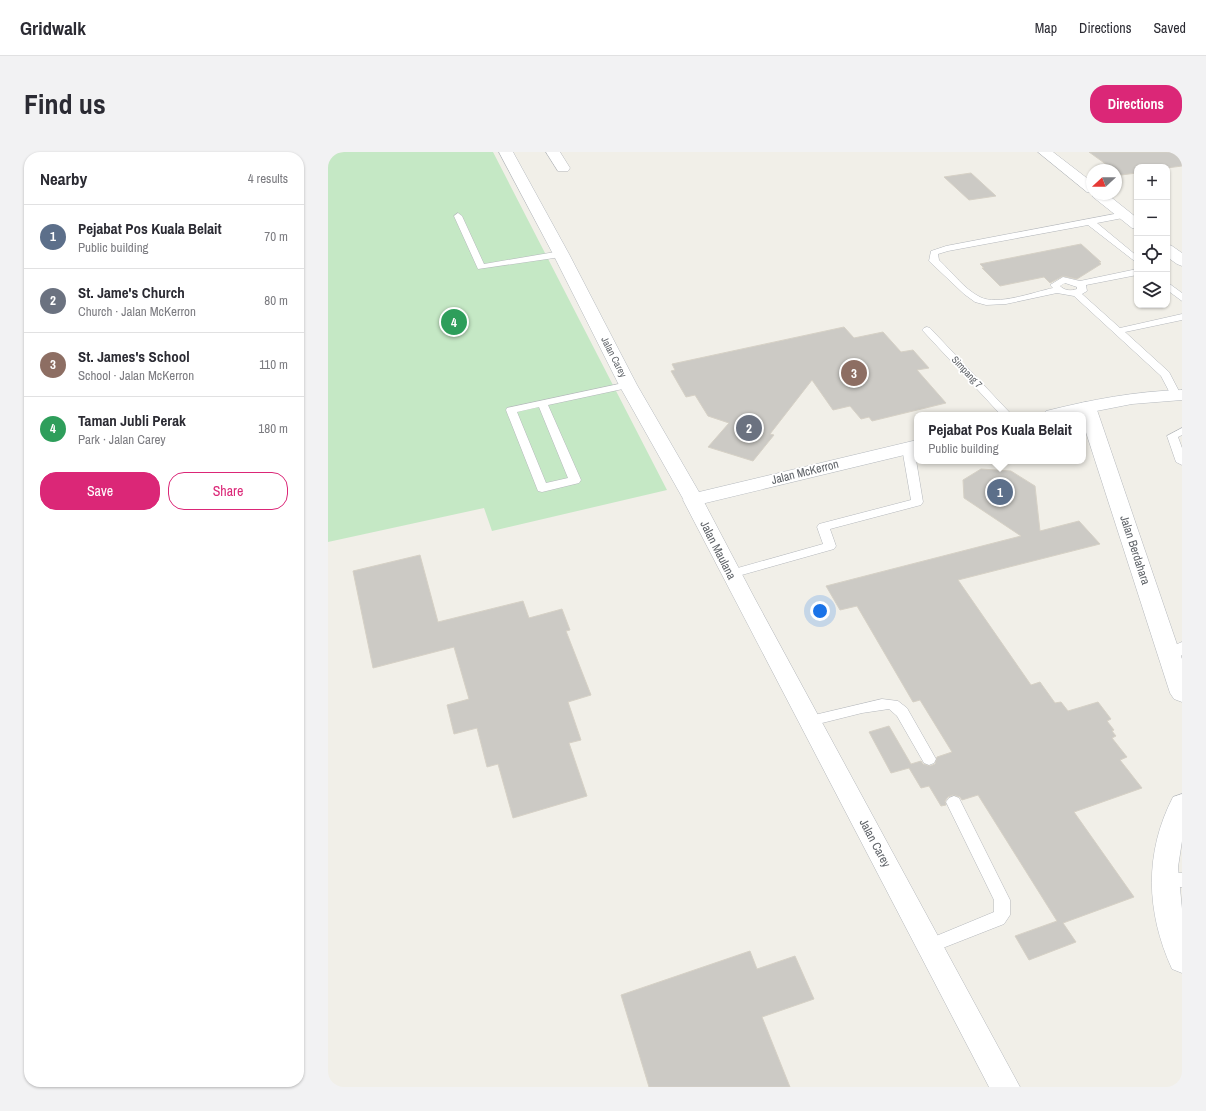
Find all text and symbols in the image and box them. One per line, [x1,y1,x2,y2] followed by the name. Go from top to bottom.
[20,15,86,41] text: Gridwalk
[1035,19,1057,37] text: Map
[1079,19,1131,37] text: Directions
[1153,19,1186,37] text: Saved
[24,85,106,123] text: Find us
[1090,85,1182,123] button: Directions
[1086,164,1122,200] north arrow
[1134,164,1170,308] map controls
[1134,164,1170,200] button: +
[40,167,87,190] text: Nearby
[248,170,288,187] text: 4 results
[1134,200,1170,236] button: −
[78,218,222,239] text: Pejabat Pos Kuala Belait
[50,228,56,245] text: 1
[264,228,288,245] text: 70 m
[1134,236,1170,272] button: locate
[78,239,149,256] text: Public building
[1134,272,1170,308] button: layers
[78,282,185,303] text: St. Jame's Church
[50,292,56,309] text: 2
[264,292,288,309] text: 80 m
[78,303,196,320] text: Church · Jalan McKerron
[441,307,467,337] pin: 4
[598,335,630,380] street label: Jalan Carey
[78,346,190,367] text: St. James's School
[949,353,986,391] street label: Simpang 7
[50,356,56,373] text: 3
[259,356,288,373] text: 110 m
[841,358,867,388] pin: 3
[78,367,194,384] text: School · Jalan McKerron
[78,410,186,431] text: Taman Jubli Perak
[914,412,1086,464] popup
[736,413,762,443] pin: 2
[928,419,1072,440] text: Pejabat Pos Kuala Belait
[50,420,56,437] text: 4
[258,420,288,437] text: 180 m
[78,431,166,448] text: Park · Jalan Carey
[928,440,999,457] text: Public building
[770,456,840,488] street label: Jalan McKerron
[40,472,160,510] button: Save
[168,472,288,510] button: Share
[987,477,1013,507] pin: 1
[1116,513,1154,587] street label: Jalan Berdahara
[696,518,740,583] street label: Jalan Maulana
[810,601,830,621] your location
[856,816,894,870] street label: Jalan Carey

